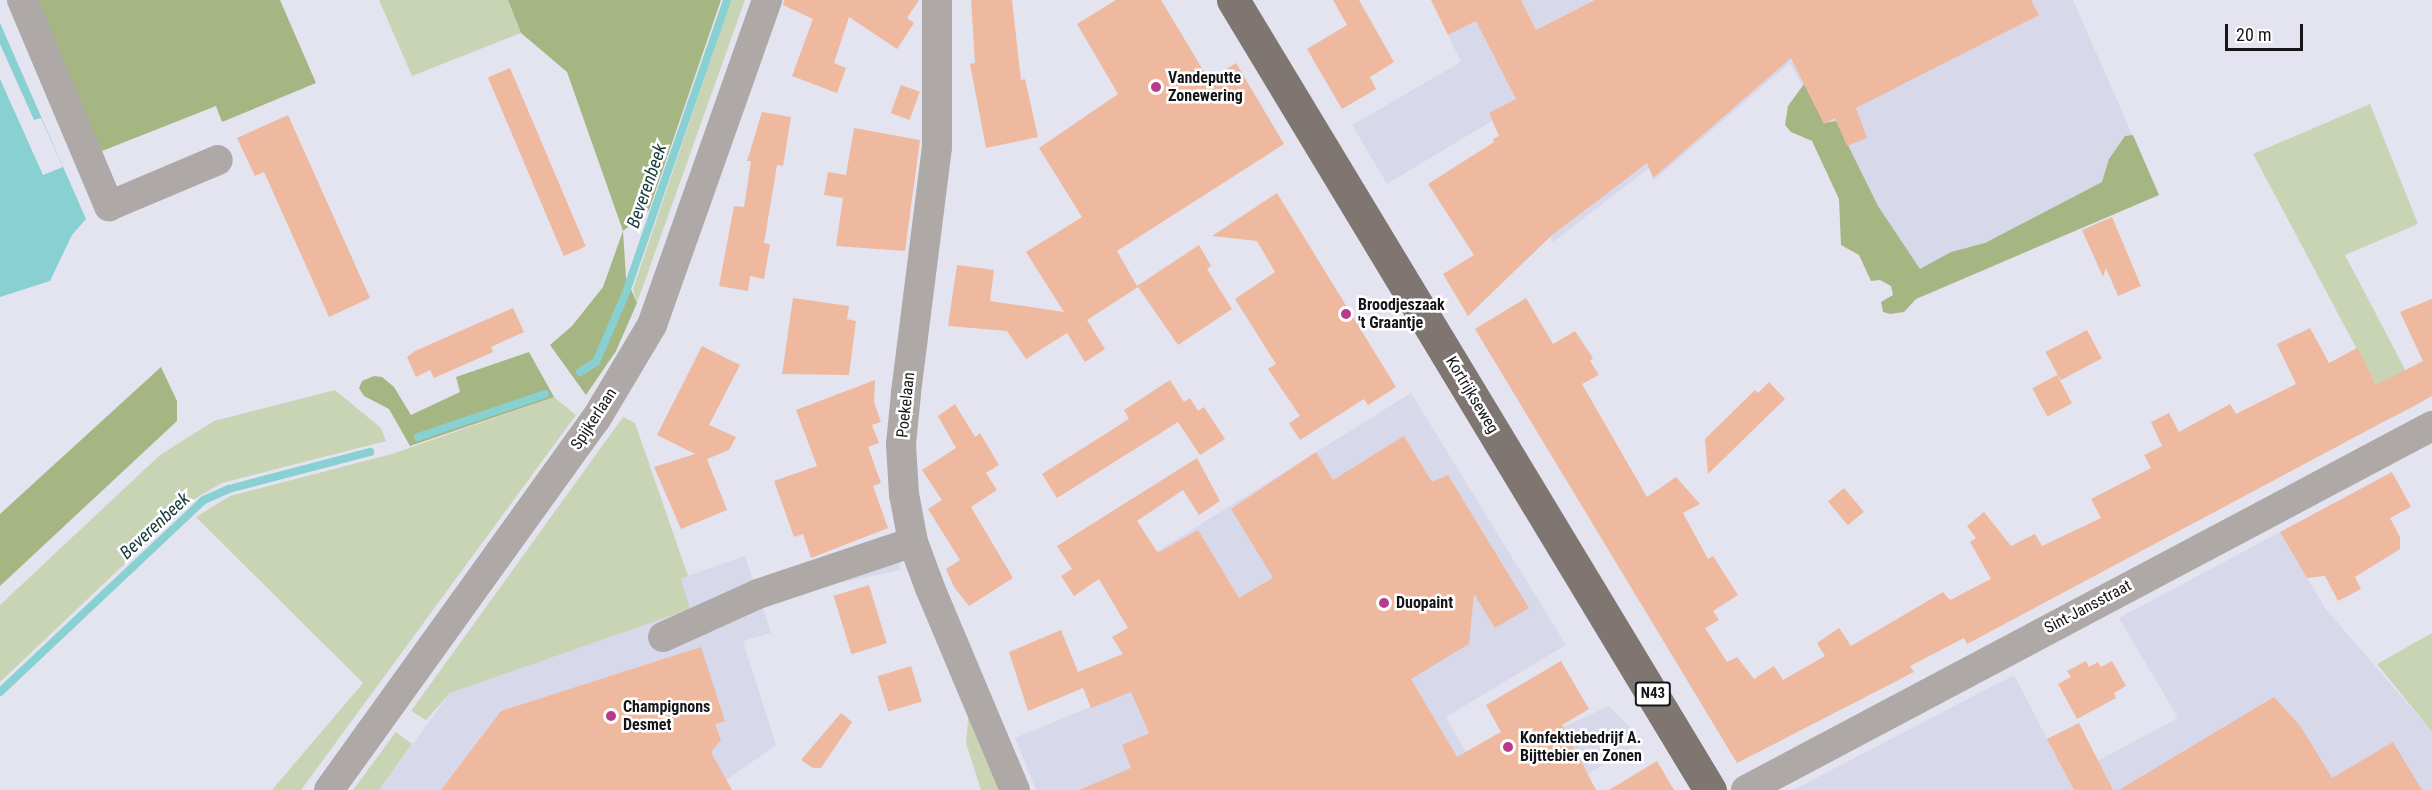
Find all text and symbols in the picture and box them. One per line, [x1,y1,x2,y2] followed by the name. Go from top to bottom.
[2228,12,2306,50] scale bar
[2236,24,2271,45] text: 20 m
[1168,68,1243,106] place label: Vandeputte Zonewering
[1149,80,1163,94] marker: Vandeputte Zonewering
[623,141,671,231] water label: Beverenbeek
[1358,295,1445,333] place label: Broodjeszaak 't Graantje
[1339,307,1353,321] marker: Broodjeszaak 't Graantje
[1442,353,1502,437] street label: Kortrijkseweg
[893,371,919,439] street label: Poekelaan
[567,385,621,453] street label: Spijkerlaan
[116,488,194,564] water label: Beverenbeek
[2041,576,2135,638] street label: Sint-Jansstraat
[1396,593,1453,613] place label: Duopaint
[1377,596,1391,610] marker: Duopaint
[1634,682,1672,706] road number: N43
[623,697,710,735] place label: Champignons Desmet
[604,709,618,723] marker: Champignons Desmet
[1520,728,1642,766] place label: Konfektiebedrijf A. Bijttebier en Zonen
[1501,740,1515,754] marker: Konfektiebedrijf A. Bijttebier en Zonen

